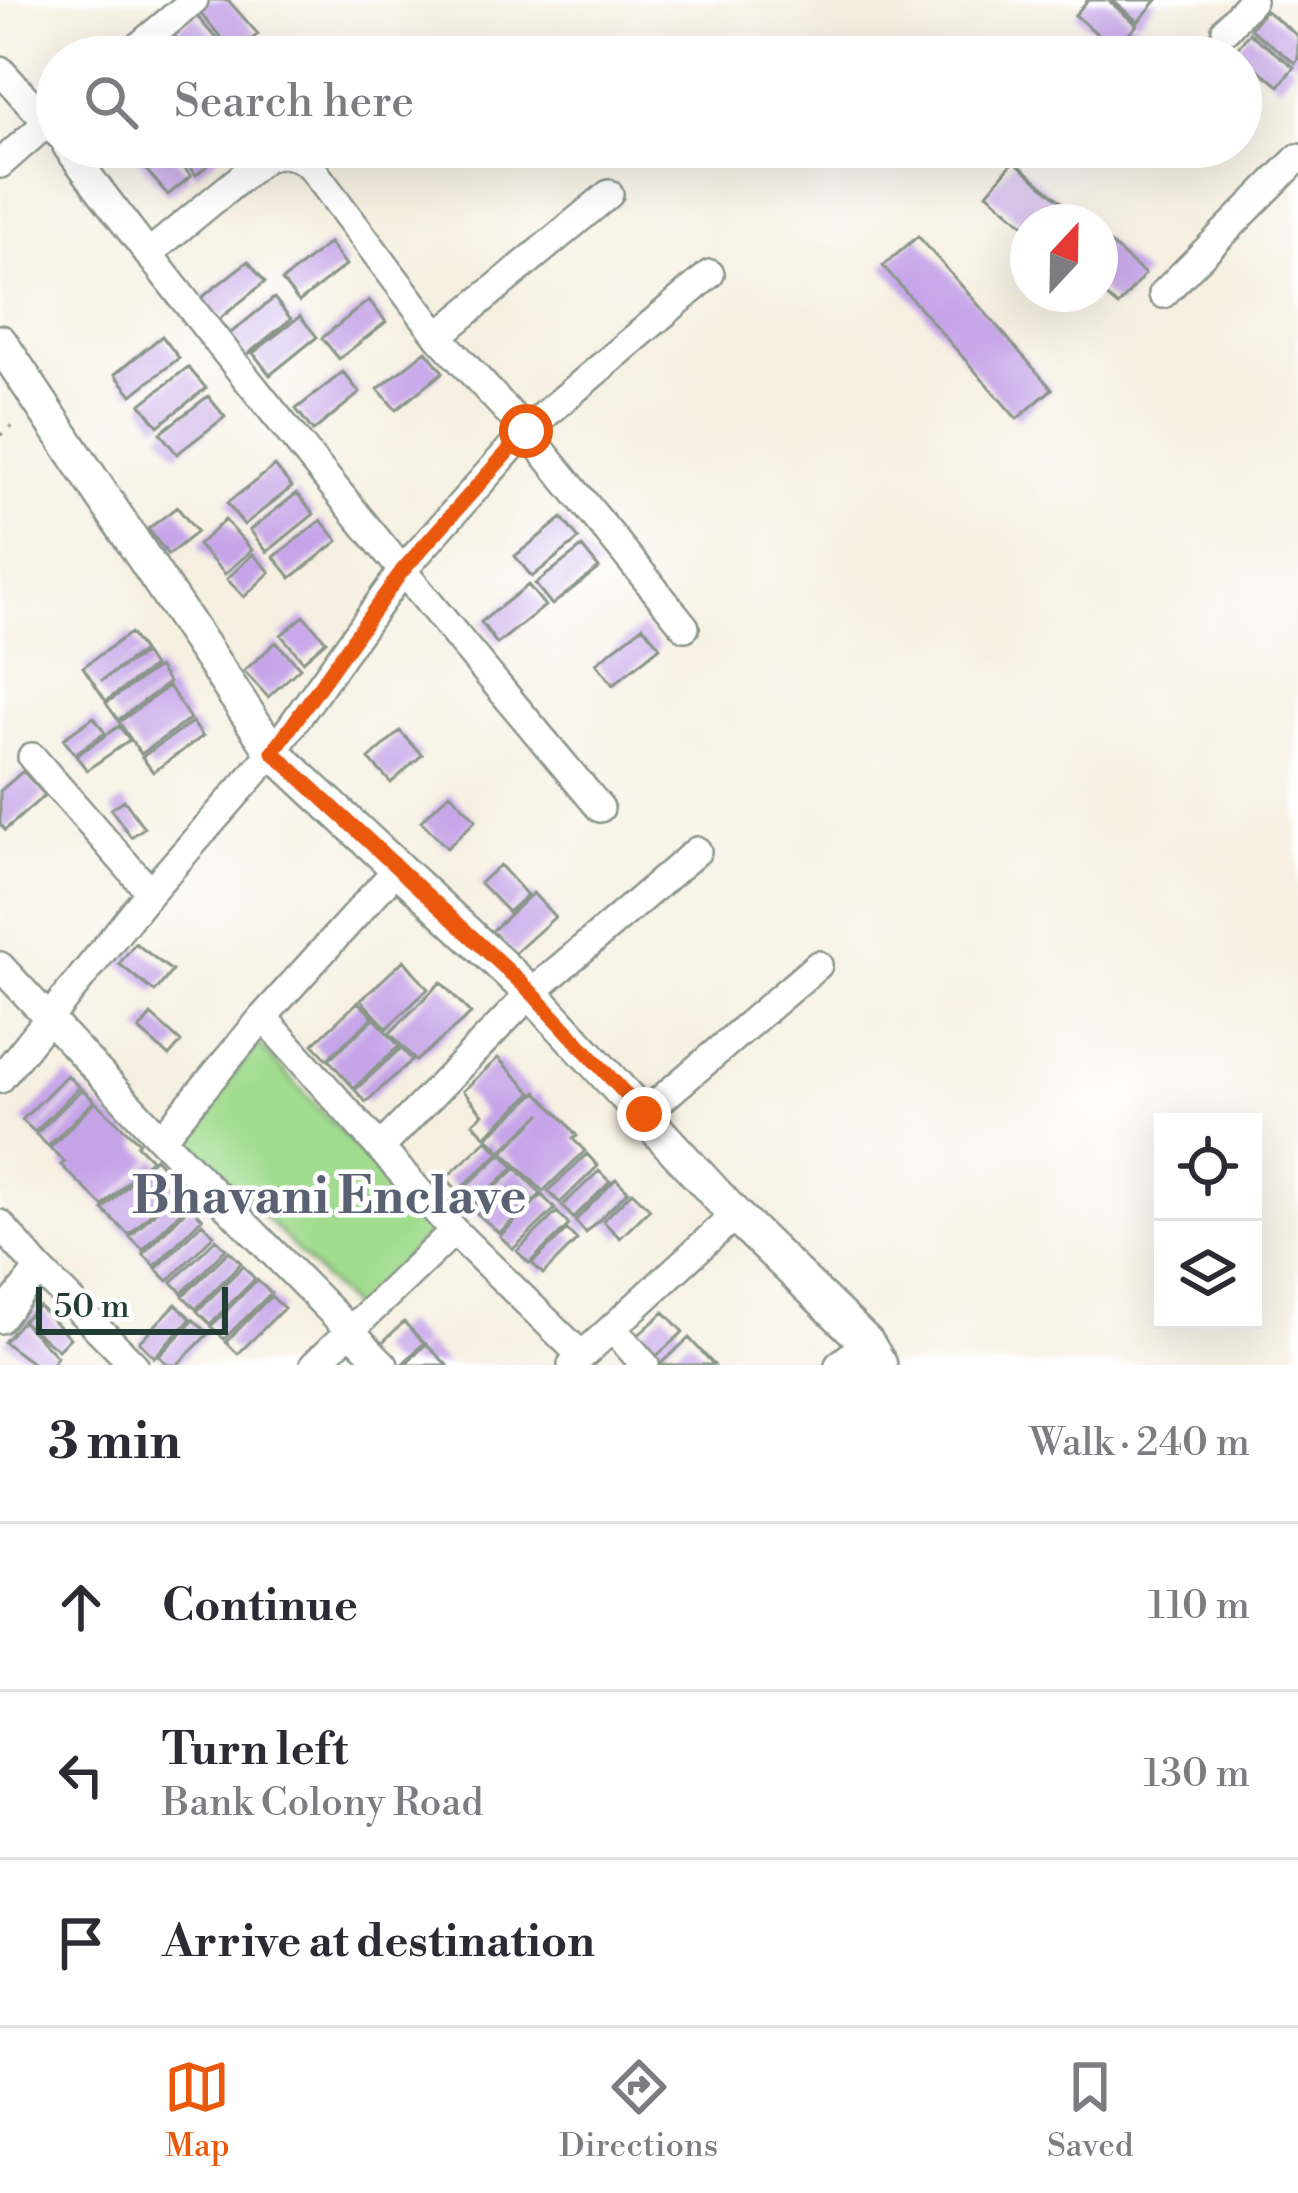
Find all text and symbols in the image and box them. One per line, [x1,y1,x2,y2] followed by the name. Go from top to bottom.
[36,36,1262,168] search box
[78,69,144,135] icon: search
[174,74,414,131] text: Search here
[1010,204,1118,312] north arrow
[499,404,553,458] route start
[617,1087,671,1141] route end
[1154,1113,1262,1329] map controls
[1154,1113,1262,1221] button: locate
[131,1166,527,1230] district label: Bhavani Enclave
[1154,1221,1262,1329] button: layers
[36,1281,228,1334] scale bar
[54,1287,130,1328] text: 50 m
[48,1411,181,1475] text: 3 min
[1029,1419,1250,1468] text: Walk · 240 m
[48,1574,114,1640] icon: ahead
[162,1578,358,1635] text: Continue
[1148,1582,1250,1631] text: 110 m
[162,1722,348,1779] text: Turn left
[48,1742,114,1808] icon: left
[1144,1750,1250,1799] text: 130 m
[162,1779,483,1828] text: Bank Colony Road
[48,1910,114,1976] icon: arrive
[162,1914,595,1971] text: Arrive at destination
[164,2054,230,2167] tab: Map
[559,2054,718,2167] tab: Directions
[1047,2054,1134,2167] tab: Saved

